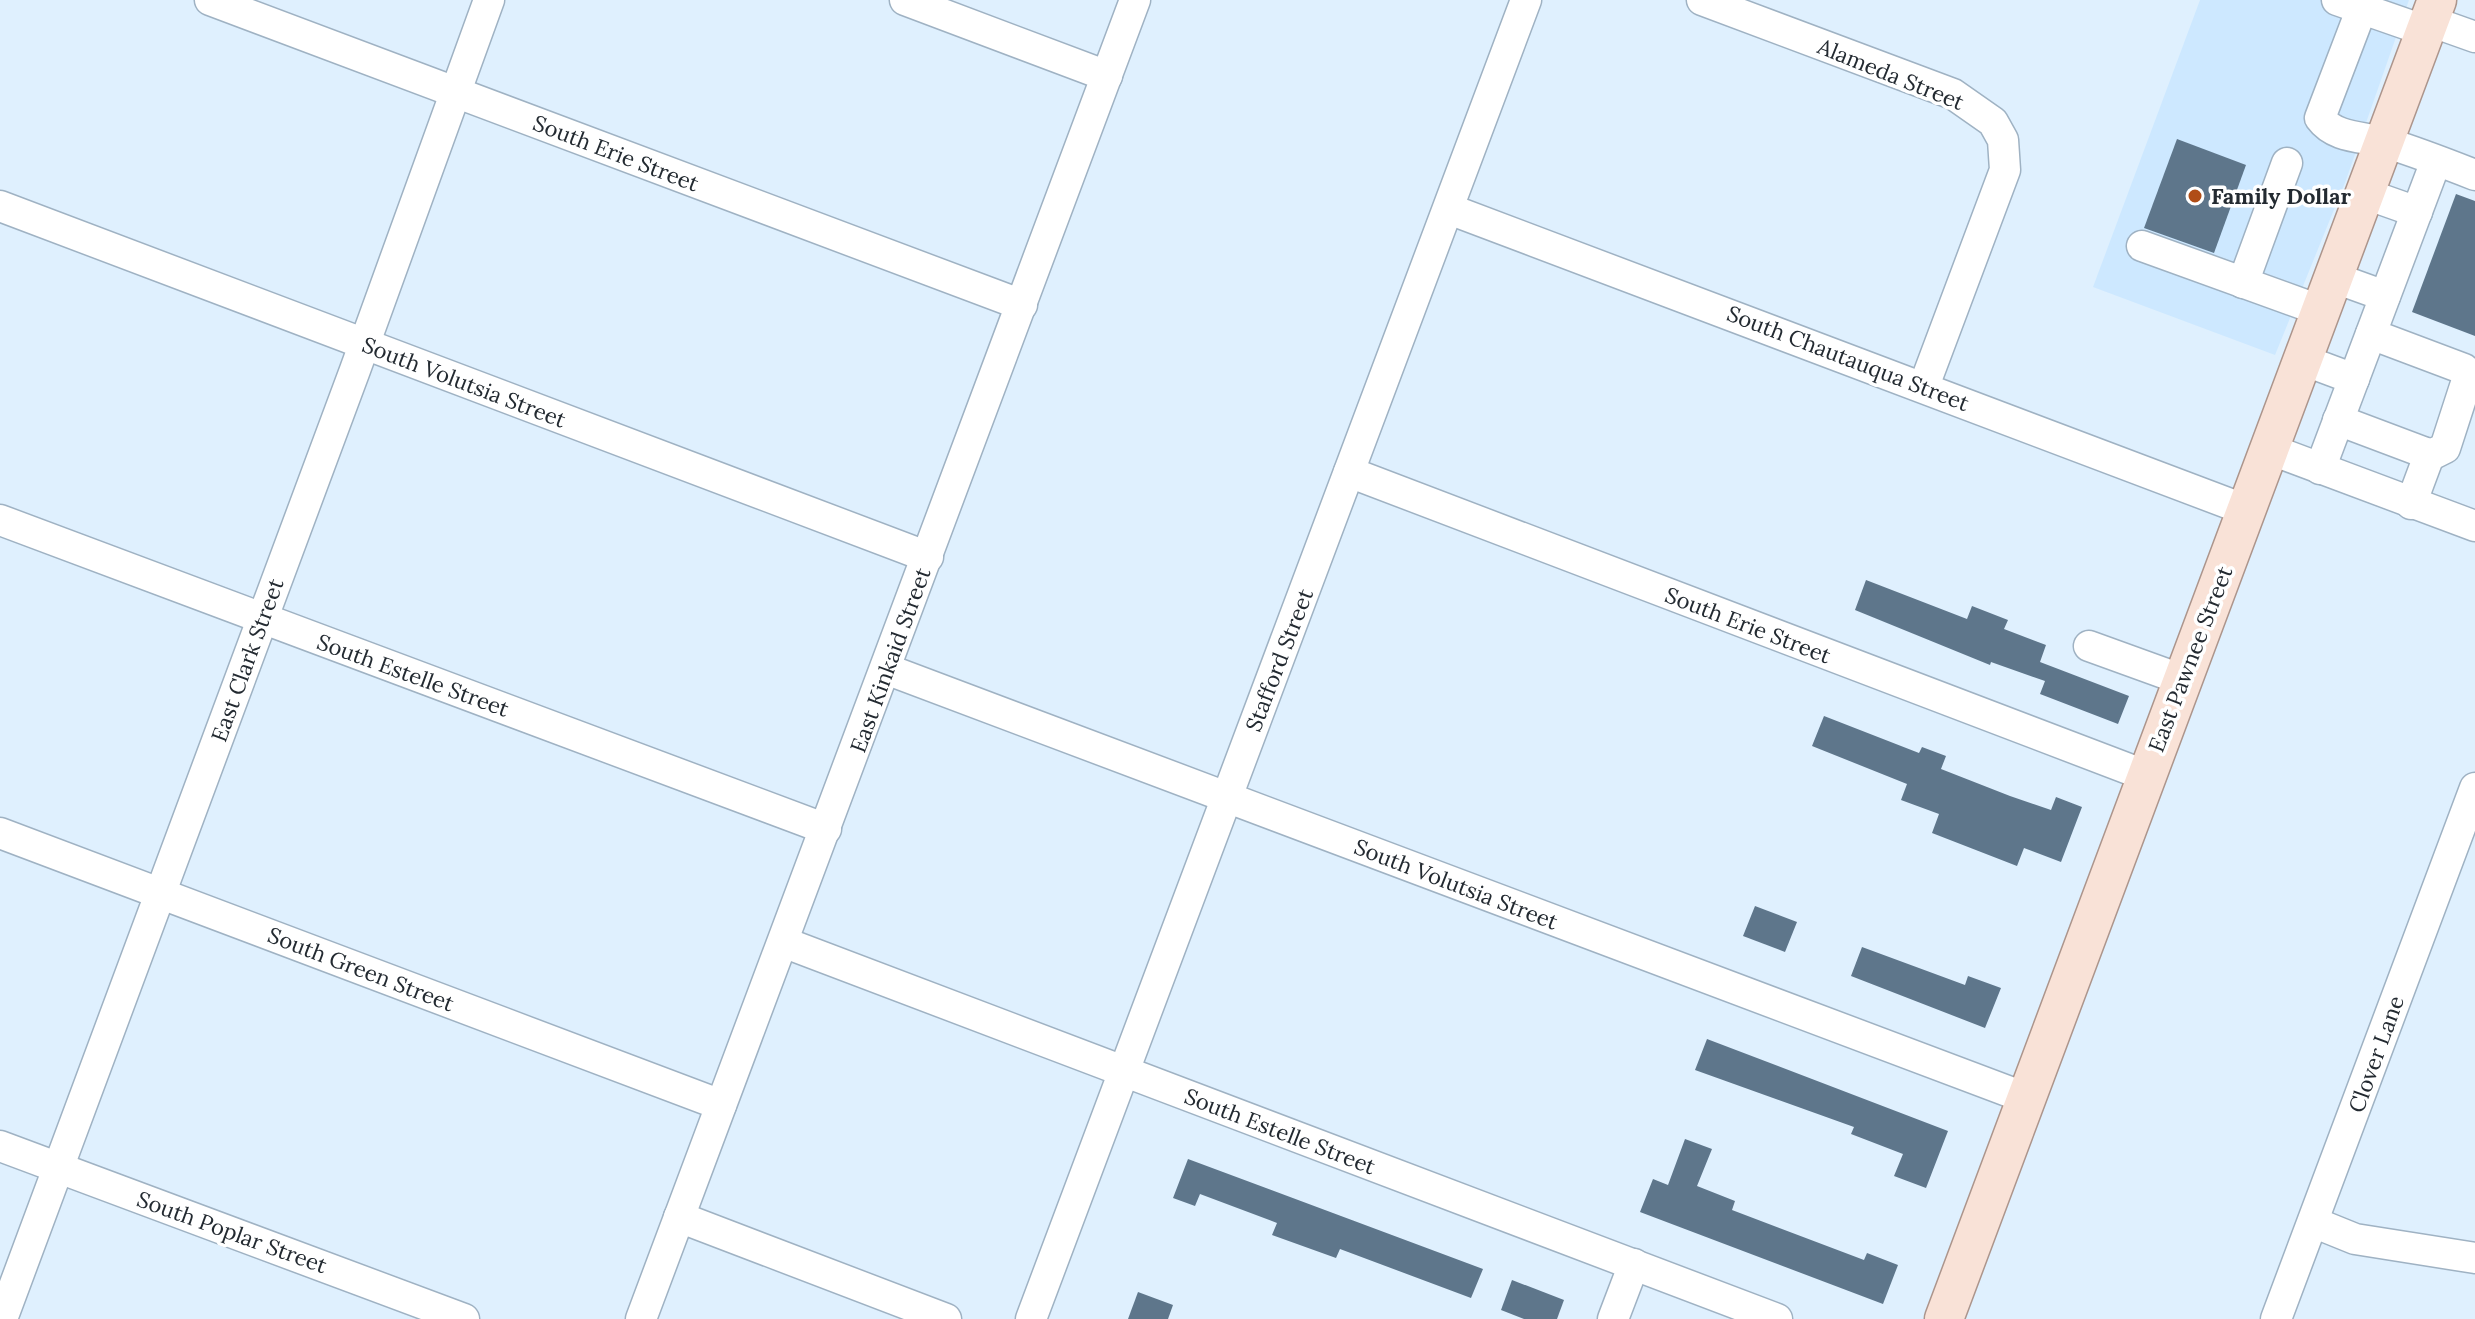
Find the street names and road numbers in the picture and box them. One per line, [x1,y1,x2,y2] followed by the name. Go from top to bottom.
[1813,32,1969,116] street label: Alameda Street
[529,108,703,198] street label: South Erie Street
[1723,299,1973,417] street label: South Chautauqua Street
[358,330,570,434] street label: South Volutsia Street
[2142,562,2238,756] street label: East Pawnee Street
[844,563,937,756] street label: East Kinkaid Street
[204,574,290,745] street label: East Clark Street
[1661,580,1835,670] street label: South Erie Street
[1239,584,1319,735] street label: Stafford Street
[313,627,513,723] street label: South Estelle Street
[1350,832,1562,936] street label: South Volutsia Street
[264,921,459,1018] street label: South Green Street
[2342,992,2410,1116] street label: Clover Lane
[1181,1082,1380,1180] street label: South Estelle Street
[133,1185,331,1280] street label: South Poplar Street

